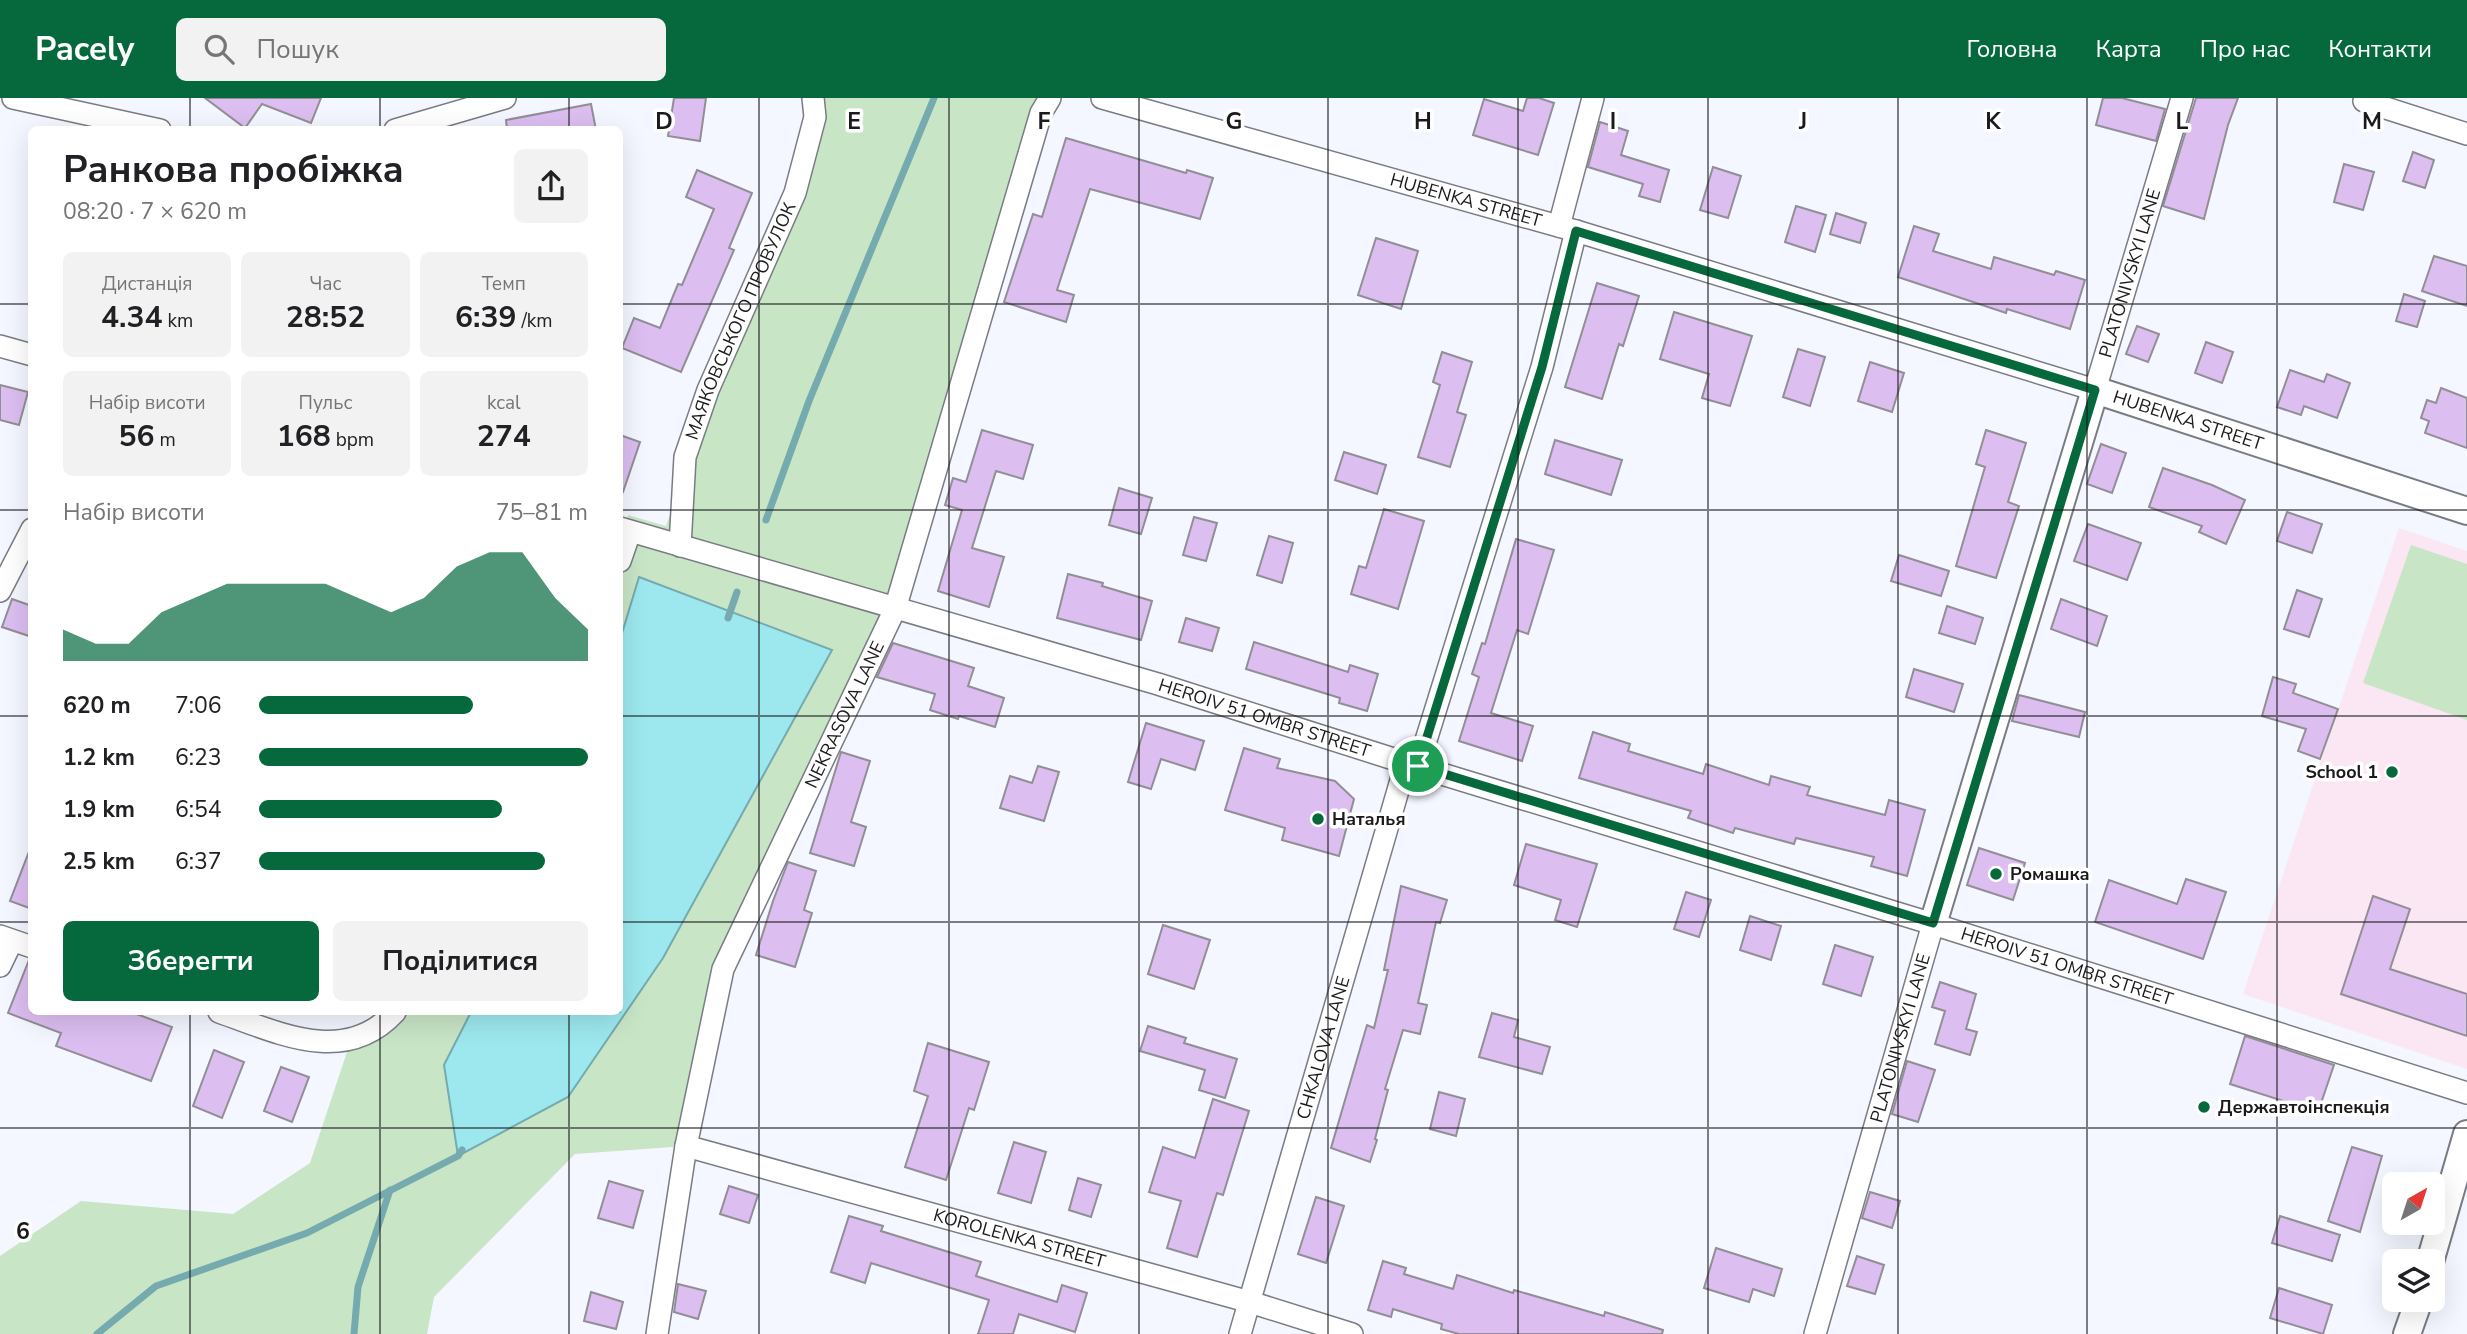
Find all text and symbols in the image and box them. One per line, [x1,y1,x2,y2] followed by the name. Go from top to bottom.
[176,18,666,81] search box
[35,27,134,72] text: Pacely
[200,30,238,68] icon: search
[256,32,339,67] text: Пошук
[1967,33,2058,65] text: Головна
[2096,33,2162,65] text: Карта
[2200,33,2290,65] text: Про нас
[2328,33,2432,65] text: Контакти
[655,106,673,137] text: D
[847,106,861,137] text: E
[1038,106,1051,137] text: F
[1226,106,1242,137] text: G
[1414,106,1432,137] text: H
[1610,106,1616,137] text: I
[1798,106,1807,137] text: J
[1985,106,2001,137] text: K
[2176,106,2189,137] text: L
[2362,106,2382,137] text: M
[63,144,404,195] text: Ранкова пробіжка
[514,149,588,223] button: share
[1387,167,1545,233] street label: HUBENKA STREET
[2093,186,2166,360] street label: PLATONIVSKYI LANE
[63,196,247,227] text: 08:20 · 7 × 620 m
[680,198,802,443] street label: МАЯКОВСЬКОГО ПРОВУЛОК
[102,271,193,297] text: Дистанція
[309,271,342,297] text: Час
[482,271,526,297] text: Темп
[101,297,163,338] text: 4.34
[286,297,365,338] text: 28:52
[455,297,517,338] text: 6:39
[163,308,193,334] text: km
[517,308,553,334] text: /km
[2110,385,2267,456] street label: HUBENKA STREET
[89,390,206,416] text: Набір висоти
[299,390,352,416] text: Пульс
[487,390,521,416] text: kcal
[119,416,155,457] text: 56
[277,416,331,457] text: 168
[477,416,531,457] text: 274
[155,427,176,453] text: m
[331,427,374,453] text: bpm
[63,497,205,528] text: Набір висоти
[496,497,588,528] text: 75–81 m
[799,637,890,792] street label: NEKRASOVA LANE
[1156,673,1374,763] street label: HEROIV 51 OMBR STREET
[63,690,131,721] text: 620 m
[175,690,222,721] text: 7:06
[1388,736,1448,796] pin
[63,742,135,773] text: 1.2 km
[175,742,222,773] text: 6:23
[1399,747,1437,785] icon: arrive
[2305,760,2378,784] place label: School 1
[2384,764,2400,780] marker: School 1
[63,794,135,825] text: 1.9 km
[175,794,222,825] text: 6:54
[1332,807,1406,831] place label: Наталья
[1310,811,1326,827] marker: Наталья
[63,846,135,877] text: 2.5 km
[175,846,222,877] text: 6:37
[2010,862,2090,886] place label: Ромашка
[1988,866,2004,882] marker: Ромашка
[63,921,319,1001] button: Зберегти
[333,921,588,1001] button: Поділитися
[1958,922,2176,1011] street label: HEROIV 51 OMBR STREET
[1864,951,1936,1125] street label: PLATONIVSKYI LANE
[1291,973,1355,1122] street label: CHKALOVA LANE
[2218,1095,2390,1119] place label: Державтоінспекція
[2196,1099,2212,1115] marker: Державтоінспекція
[2382,1172,2445,1236] north arrow
[2382,1172,2445,1312] map controls
[931,1203,1108,1274] street label: KOROLENKA STREET
[16,1216,30,1247] text: 6
[2382,1249,2445,1312] button: layers

